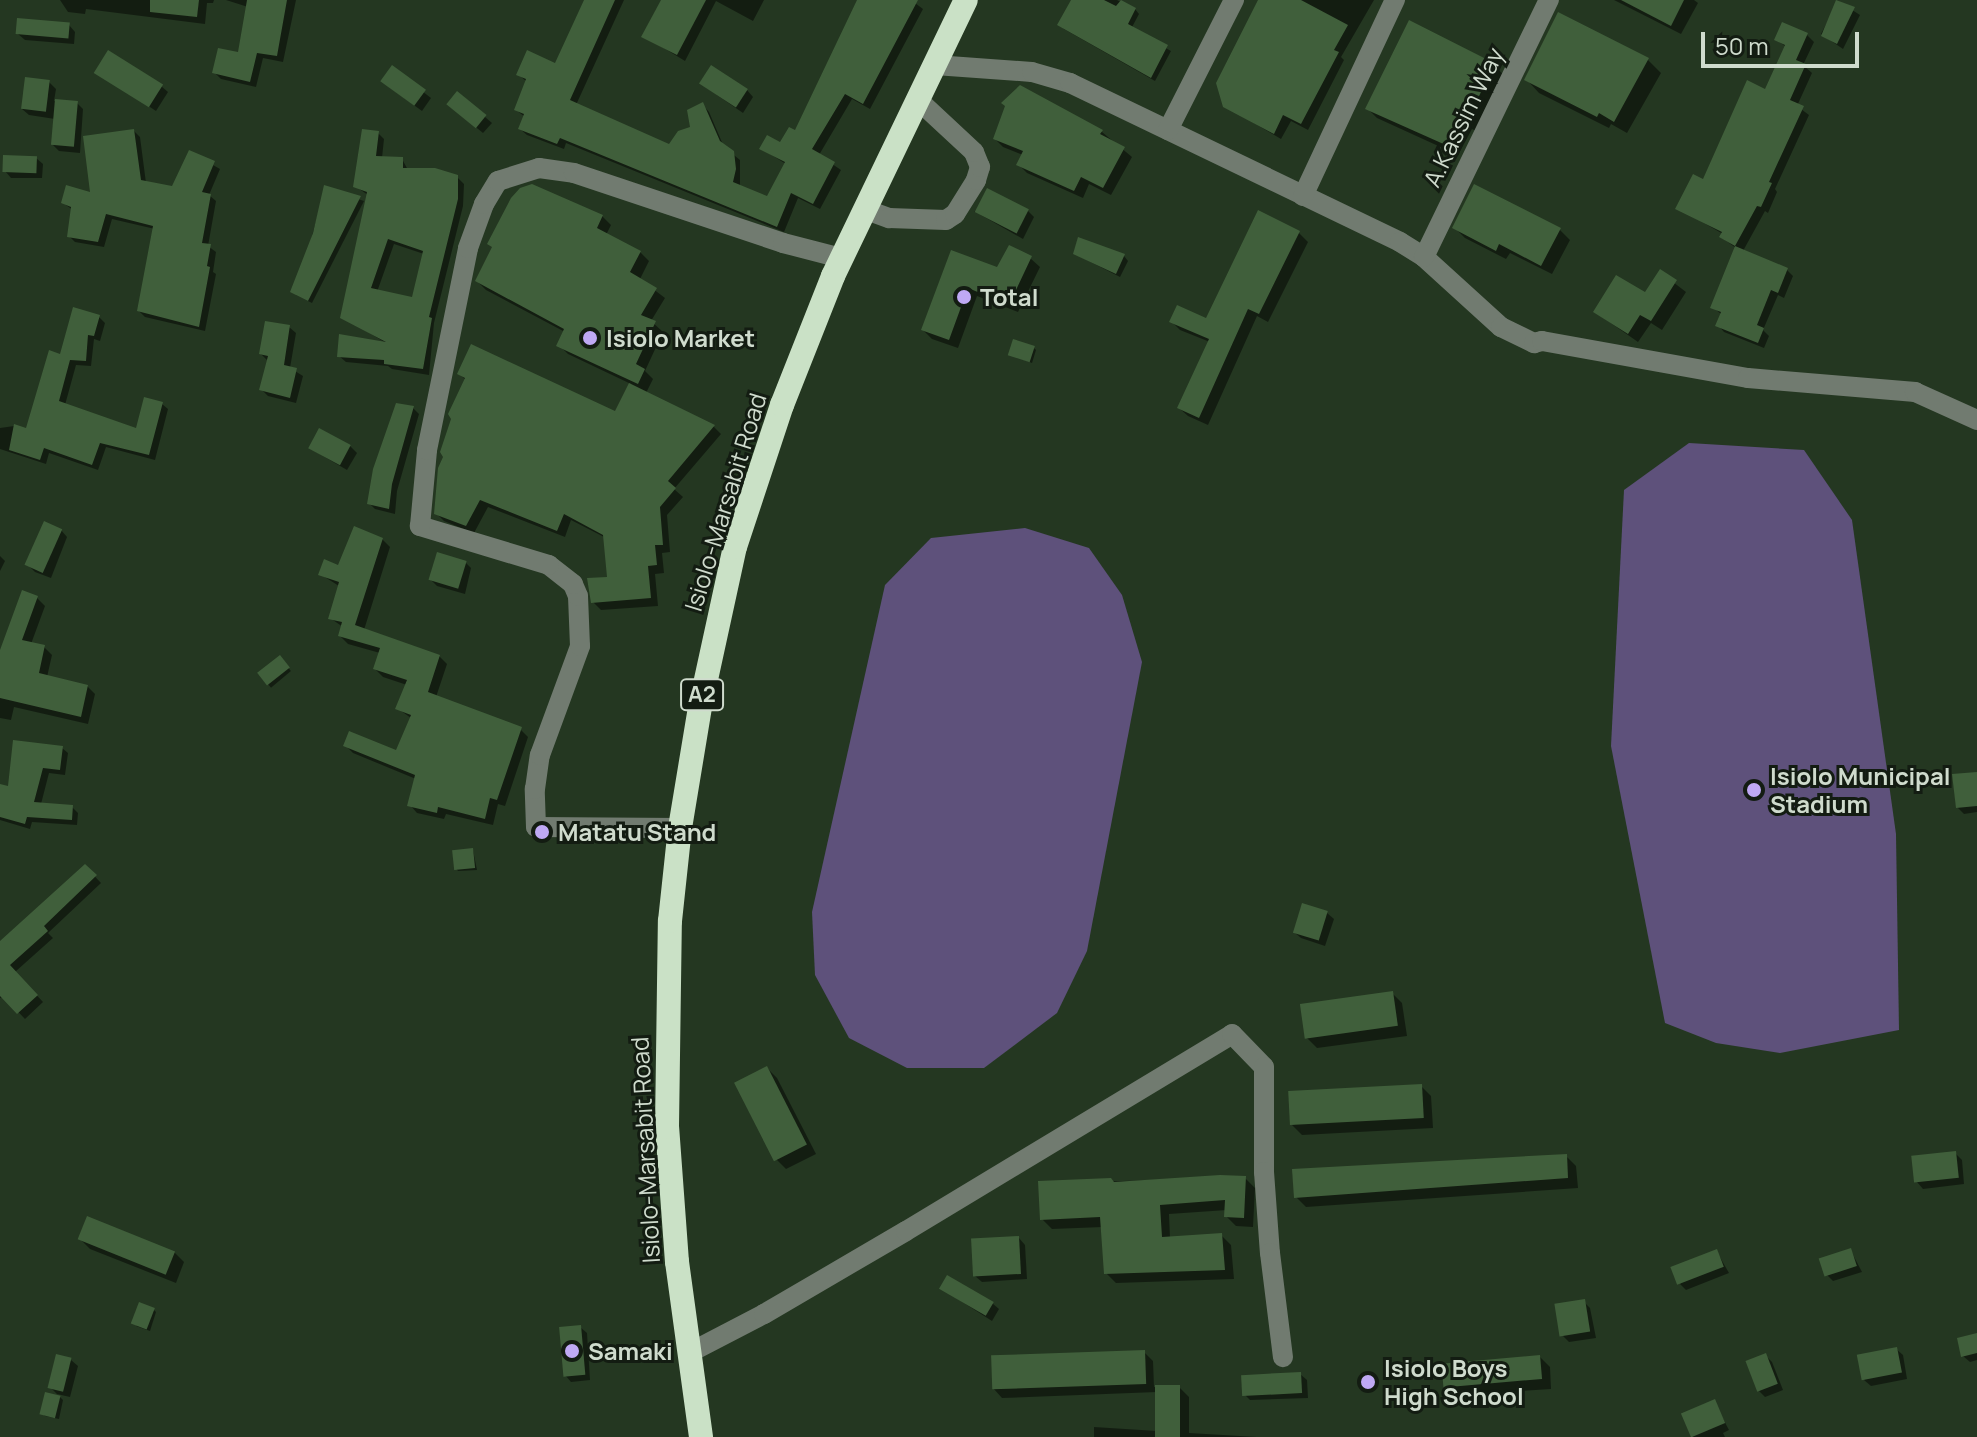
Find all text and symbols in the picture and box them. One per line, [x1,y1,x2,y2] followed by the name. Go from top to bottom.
[1705,16,1863,66] scale bar
[1715,29,1769,62] text: 50 m
[1417,43,1509,191] street label: A.Kassim Way
[980,283,1038,311] place label: Total
[955,288,973,306] marker: Total
[606,324,755,352] place label: Isiolo Market
[581,329,599,347] marker: Isiolo Market
[678,389,772,615] street label: Isiolo-Marsabit Road
[680,677,724,713] road number: A2
[1770,762,1950,818] place label: Isiolo Municipal Stadium
[1745,781,1763,799] marker: Isiolo Municipal Stadium
[558,818,716,846] place label: Matatu Stand
[533,823,551,841] marker: Matatu Stand
[625,1036,665,1264] street label: Isiolo-Marsabit Road
[588,1337,673,1365] place label: Samaki
[563,1342,581,1360] marker: Samaki
[1384,1354,1524,1410] place label: Isiolo Boys High School
[1359,1373,1377,1391] marker: Isiolo Boys High School

